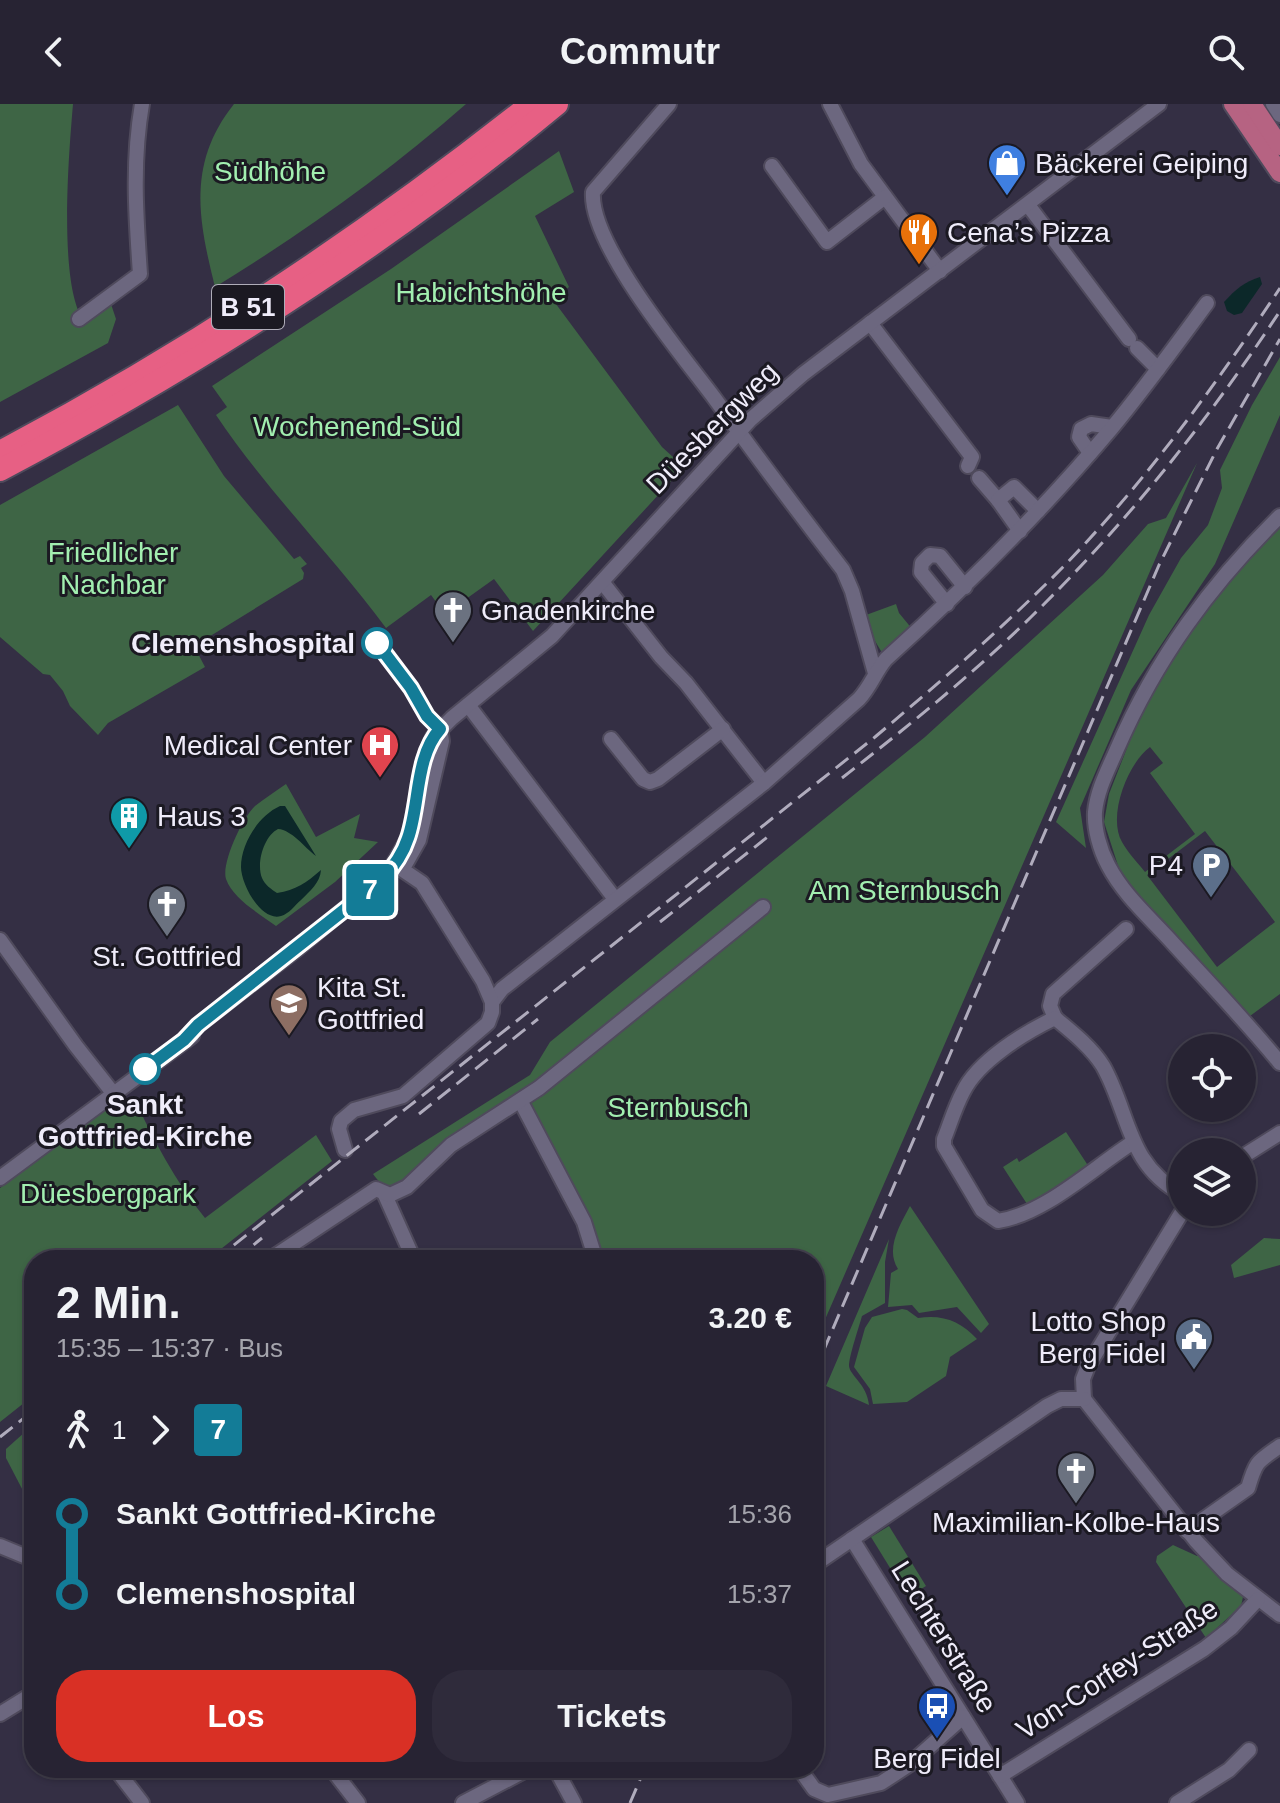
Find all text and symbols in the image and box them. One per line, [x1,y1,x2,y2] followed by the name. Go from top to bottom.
[32,30,76,74] icon: back
[1204,30,1248,74] icon: search
[560,31,720,72] text: Commutr
[986,142,1028,197] shop icon: Bäckerei Geiping
[1035,148,1248,179] place label: Bäckerei Geiping
[214,156,326,187] park label: Südhöhe
[898,211,940,266] restaurant icon: Cena’s Pizza
[947,217,1110,248] place label: Cena’s Pizza
[395,277,567,308] park label: Habichtshöhe
[212,285,284,329] road number: B 51
[640,356,784,500] street label: Düesbergweg
[253,411,461,442] park label: Wochenend-Süd
[48,537,178,600] park label: Friedlicher Nachbar
[432,589,474,644] church icon: Gnadenkirche
[481,595,655,626] place label: Gnadenkirche
[131,628,355,659] place label: Clemenshospital
[362,628,392,658] marker: Clemenshospital
[359,724,401,779] hospital icon: Medical Center
[164,730,352,761] place label: Medical Center
[108,795,150,850] building icon: Haus 3
[157,801,246,832] place label: Haus 3
[1190,844,1232,899] parking icon: P4
[1149,850,1183,881] place label: P4
[344,864,396,916] line badge: 7
[362,874,378,905] text: 7
[808,875,1000,906] park label: Am Sternbusch
[146,883,188,938] church icon: St. Gottfried
[92,941,242,972] place label: St. Gottfried
[317,972,424,1035] place label: Kita St. Gottfried
[268,982,310,1037] school or university icon: Kita St. Gottfried
[1168,1034,1256,1226] map controls
[1168,1034,1256,1122] button: locate
[130,1054,160,1084] marker: Sankt Gottfried-Kirche
[38,1089,252,1152] place label: Sankt Gottfried-Kirche
[607,1092,749,1123] park label: Sternbusch
[1168,1138,1256,1226] button: layers
[20,1178,197,1209] park label: Düesbergpark
[56,1278,181,1327] text: 2 Min.
[709,1301,792,1334] text: 3.20 €
[1031,1306,1166,1369] place label: Lotto Shop Berg Fidel
[1173,1316,1215,1371] public building icon: Lotto Shop Berg Fidel
[56,1333,283,1363] text: 15:35 – 15:37 · Bus
[56,1408,100,1452] icon: walk
[138,1408,182,1452] icon: forward
[210,1414,226,1445] text: 7
[112,1415,126,1445] text: 1
[1055,1450,1097,1505] church icon: Maximilian-Kolbe-Haus
[116,1497,436,1530] text: Sankt Gottfried-Kirche
[727,1499,792,1529] text: 15:36
[932,1507,1220,1538] place label: Maximilian-Kolbe-Haus
[885,1556,1003,1718] street label: Lechterstraße
[116,1577,356,1610] text: Clemenshospital
[727,1579,792,1609] text: 15:37
[1011,1592,1223,1746] street label: Von-Corfey-Straße
[56,1670,416,1762] button: Los
[432,1670,792,1762] button: Tickets
[916,1685,958,1740] bus stop icon: Berg Fidel
[873,1743,1001,1774] place label: Berg Fidel

